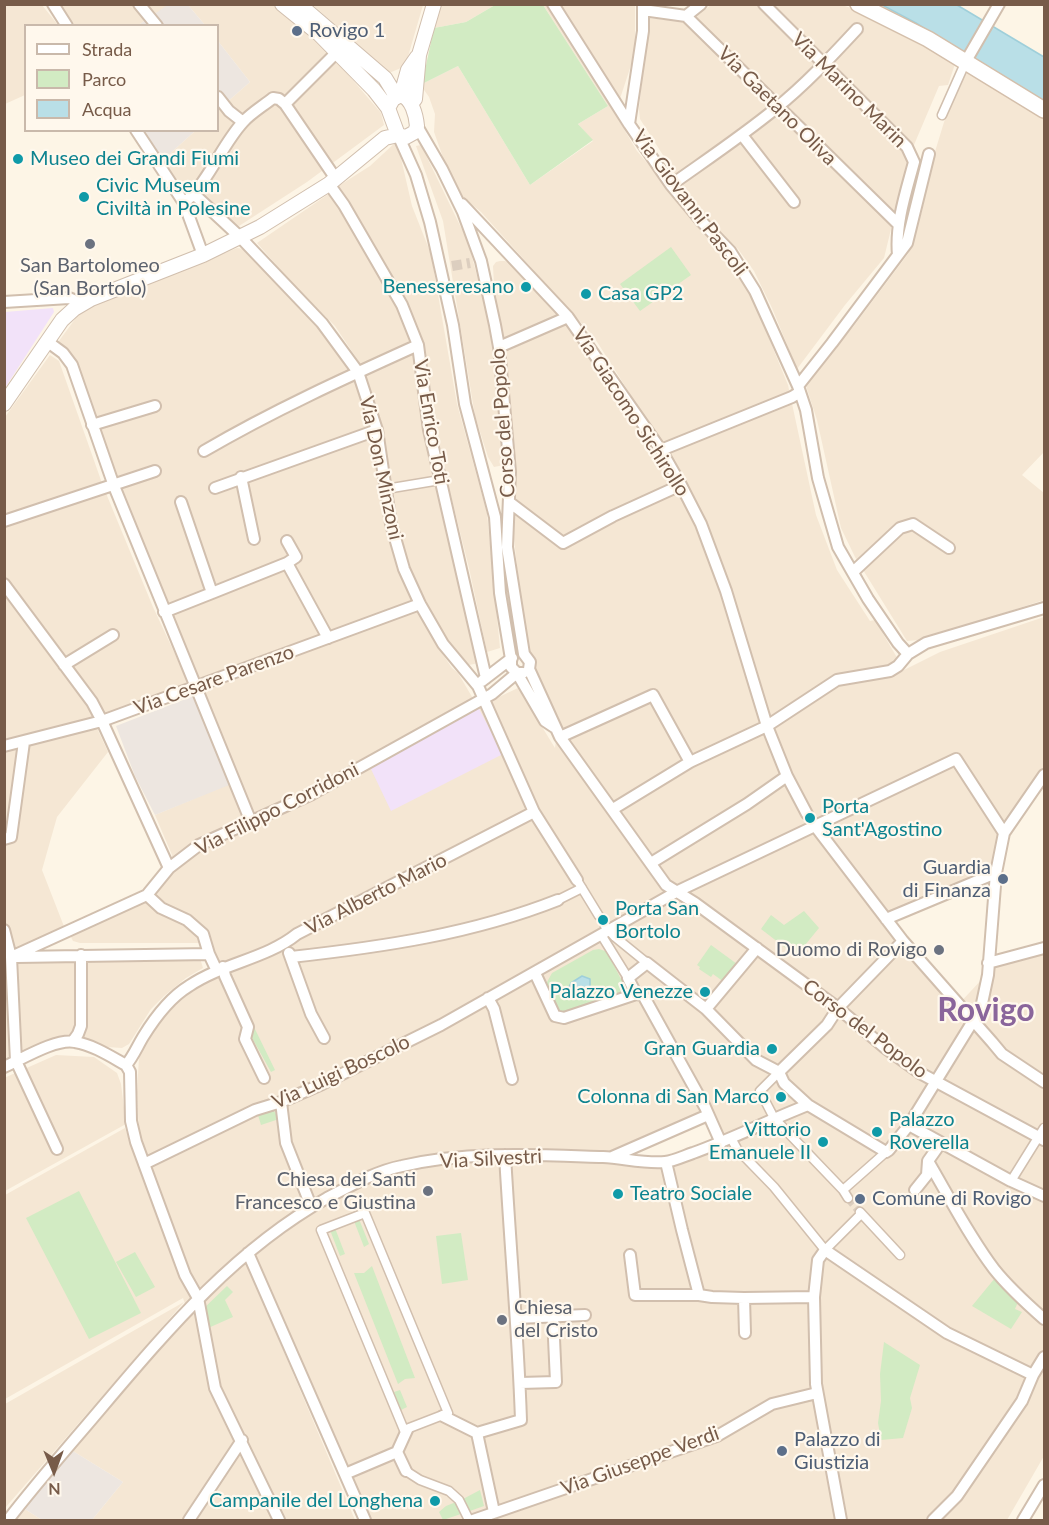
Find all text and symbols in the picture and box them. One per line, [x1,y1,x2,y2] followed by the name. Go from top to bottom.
[309,19,385,43] place label: Rovigo 1
[24,24,219,132] legend
[290,24,304,38] marker: Rovigo 1
[787,28,911,152] street label: Via Marino Marin
[82,38,132,60] text: Strada
[712,41,842,171] street label: Via Gaetano Oliva
[82,68,126,90] text: Parco
[82,98,131,120] text: Acqua
[627,125,753,281] street label: Via Giovanni Pascoli
[30,147,239,171] place label: Museo dei Grandi Fiumi
[11,152,25,166] marker: Museo dei Grandi Fiumi
[96,174,251,221] place label: Civic Museum Civiltà in Polesine
[77,190,91,204] marker: Civic Museum Civiltà in Polesine
[83,237,97,251] marker: San Bartolomeo (San Bortolo)
[20,254,160,301] place label: San Bartolomeo (San Bortolo)
[383,275,514,299] place label: Benesseresano
[519,280,533,294] marker: Benesseresano
[598,282,683,306] place label: Casa GP2
[579,287,593,301] marker: Casa GP2
[567,323,695,501] street label: Via Giacomo Sichirollo
[486,347,520,499] street label: Corso del Popolo
[408,358,454,486] street label: Via Enrico Toti
[354,394,408,542] street label: Via Don Minzoni
[131,640,297,720] street label: Via Cesare Parenzo
[191,757,363,861] street label: Via Filippo Corridoni
[822,795,942,842] place label: Porta Sant'Agostino
[803,811,817,825] marker: Porta Sant'Agostino
[301,848,451,940] street label: Via Alberto Mario
[903,856,991,903] place label: Guardia di Finanza
[996,872,1010,886] marker: Guardia di Finanza
[615,897,699,944] place label: Porta San Bortolo
[596,913,610,927] marker: Porta San Bortolo
[776,938,927,962] place label: Duomo di Rovigo
[932,943,946,957] marker: Duomo di Rovigo
[798,974,932,1084] street label: Corso del Popolo
[550,980,693,1004] place label: Palazzo Venezze
[698,985,712,999] marker: Palazzo Venezze
[937,992,1035,1030] district label: Rovigo
[268,1030,414,1114] street label: Via Luigi Boscolo
[644,1037,760,1061] place label: Gran Guardia
[765,1042,779,1056] marker: Gran Guardia
[577,1085,769,1109] place label: Colonna di San Marco
[774,1090,788,1104] marker: Colonna di San Marco
[889,1108,969,1155] place label: Palazzo Roverella
[709,1118,811,1165] place label: Vittorio Emanuele II
[870,1125,884,1139] marker: Palazzo Roverella
[816,1135,830,1149] marker: Vittorio Emanuele II
[439,1144,543,1174] street label: Via Silvestri
[235,1168,416,1215] place label: Chiesa dei Santi Francesco e Giustina
[630,1182,752,1206] place label: Teatro Sociale
[421,1184,435,1198] marker: Chiesa dei Santi Francesco e Giustina
[611,1187,625,1201] marker: Teatro Sociale
[872,1187,1032,1211] place label: Comune di Rovigo
[853,1192,867,1206] marker: Comune di Rovigo
[514,1296,598,1343] place label: Chiesa del Cristo
[495,1313,509,1327] marker: Chiesa del Cristo
[558,1421,722,1501] street label: Via Giuseppe Verdi
[794,1428,881,1475] place label: Palazzo di Giustizia
[24,1441,84,1501] north arrow
[775,1444,789,1458] marker: Palazzo di Giustizia
[48,1480,61,1499] text: N
[209,1489,423,1513] place label: Campanile del Longhena
[428,1494,442,1508] marker: Campanile del Longhena

